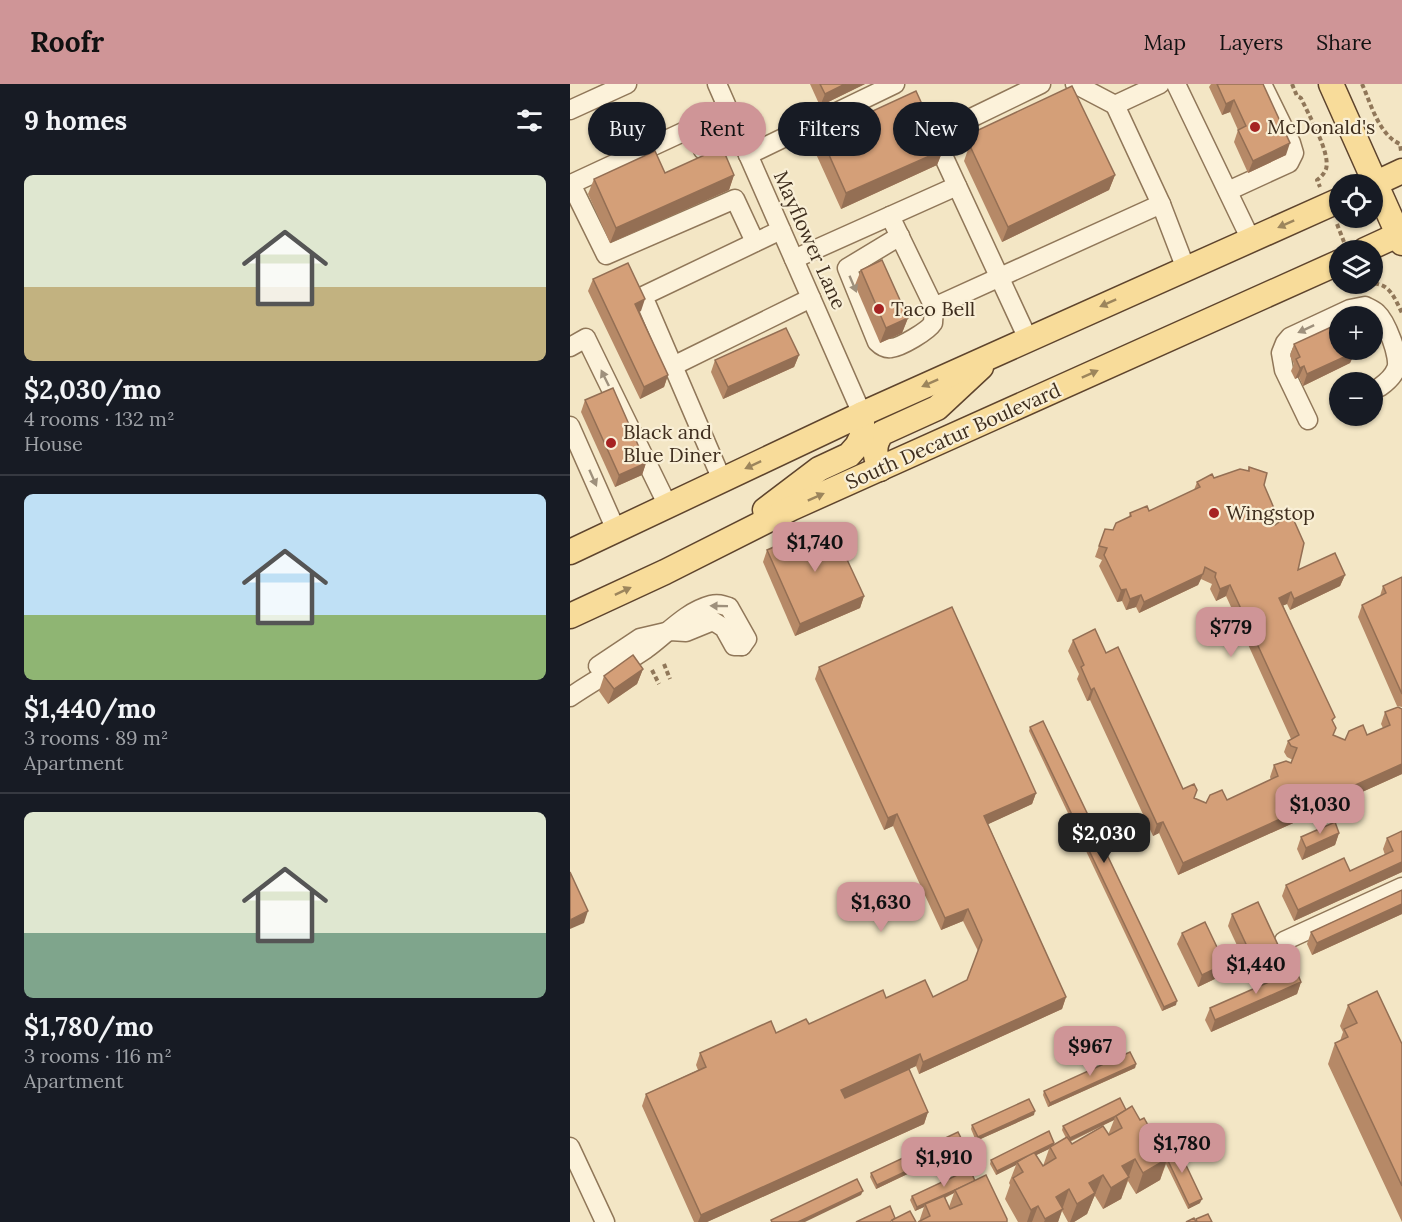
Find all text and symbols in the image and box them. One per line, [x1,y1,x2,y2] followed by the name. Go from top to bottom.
[30,24,104,60] text: Roofr
[1143,29,1186,56] text: Map
[1219,29,1283,56] text: Layers
[1316,29,1372,56] text: Share
[588,102,666,156] chip: Buy
[678,102,766,156] chip: Rent
[778,102,881,156] chip: Filters
[893,102,979,156] chip: New
[24,104,127,137] text: 9 homes
[513,104,546,137] icon: filters
[1267,114,1375,139] place label: McDonald's
[1248,120,1262,134] marker: McDonald's
[769,167,852,313] street label: Mayflower Lane
[1329,174,1383,426] map controls
[1329,174,1383,228] button: locate
[231,214,339,322] icon: home
[1278,219,1295,228] one-way arrow
[1329,240,1383,294] button: layers
[848,276,858,294] one-way arrow
[891,296,975,321] place label: Taco Bell
[1099,299,1117,309] one-way arrow
[872,302,886,316] marker: Taco Bell
[1329,306,1383,360] button: +
[1297,325,1314,334] one-way arrow
[601,369,610,386] one-way arrow
[1081,369,1099,379] one-way arrow
[1329,372,1383,426] button: −
[24,373,161,406] text: $2,030/mo
[841,377,1064,494] street label: South Decatur Boulevard
[921,379,939,388] one-way arrow
[24,406,175,431] text: 4 rooms · 132 m²
[623,419,721,467] place label: Black and Blue Diner
[24,431,83,456] text: House
[604,436,618,450] marker: Black and Blue Diner
[745,461,762,470] one-way arrow
[589,469,598,487] one-way arrow
[808,493,825,502] one-way arrow
[1226,500,1315,525] place label: Wingstop
[1207,506,1221,520] marker: Wingstop
[766,522,864,573] pin: $1,740
[787,529,843,554] text: $1,740
[231,533,339,641] icon: home
[615,587,632,596] one-way arrow
[709,601,728,611] one-way arrow
[1195,607,1267,658] pin: $779
[1210,614,1252,639] text: $779
[24,692,156,725] text: $1,440/mo
[24,725,168,750] text: 3 rooms · 89 m²
[24,750,124,775] text: Apartment
[1271,784,1369,835] pin: $1,030
[1289,791,1351,816] text: $1,030
[1055,813,1153,864] pin: $2,030
[1072,820,1136,845] text: $2,030
[231,851,339,959] icon: home
[832,882,930,933] pin: $1,630
[851,889,911,914] text: $1,630
[1207,944,1305,995] pin: $1,440
[1226,951,1286,976] text: $1,440
[24,1010,154,1043] text: $1,780/mo
[1054,1026,1126,1077] pin: $967
[1068,1033,1112,1058] text: $967
[24,1043,172,1068] text: 3 rooms · 116 m²
[24,1068,124,1093] text: Apartment
[1133,1123,1231,1174] pin: $1,780
[1153,1130,1211,1155] text: $1,780
[895,1137,993,1188] pin: $1,910
[915,1144,973,1169] text: $1,910

